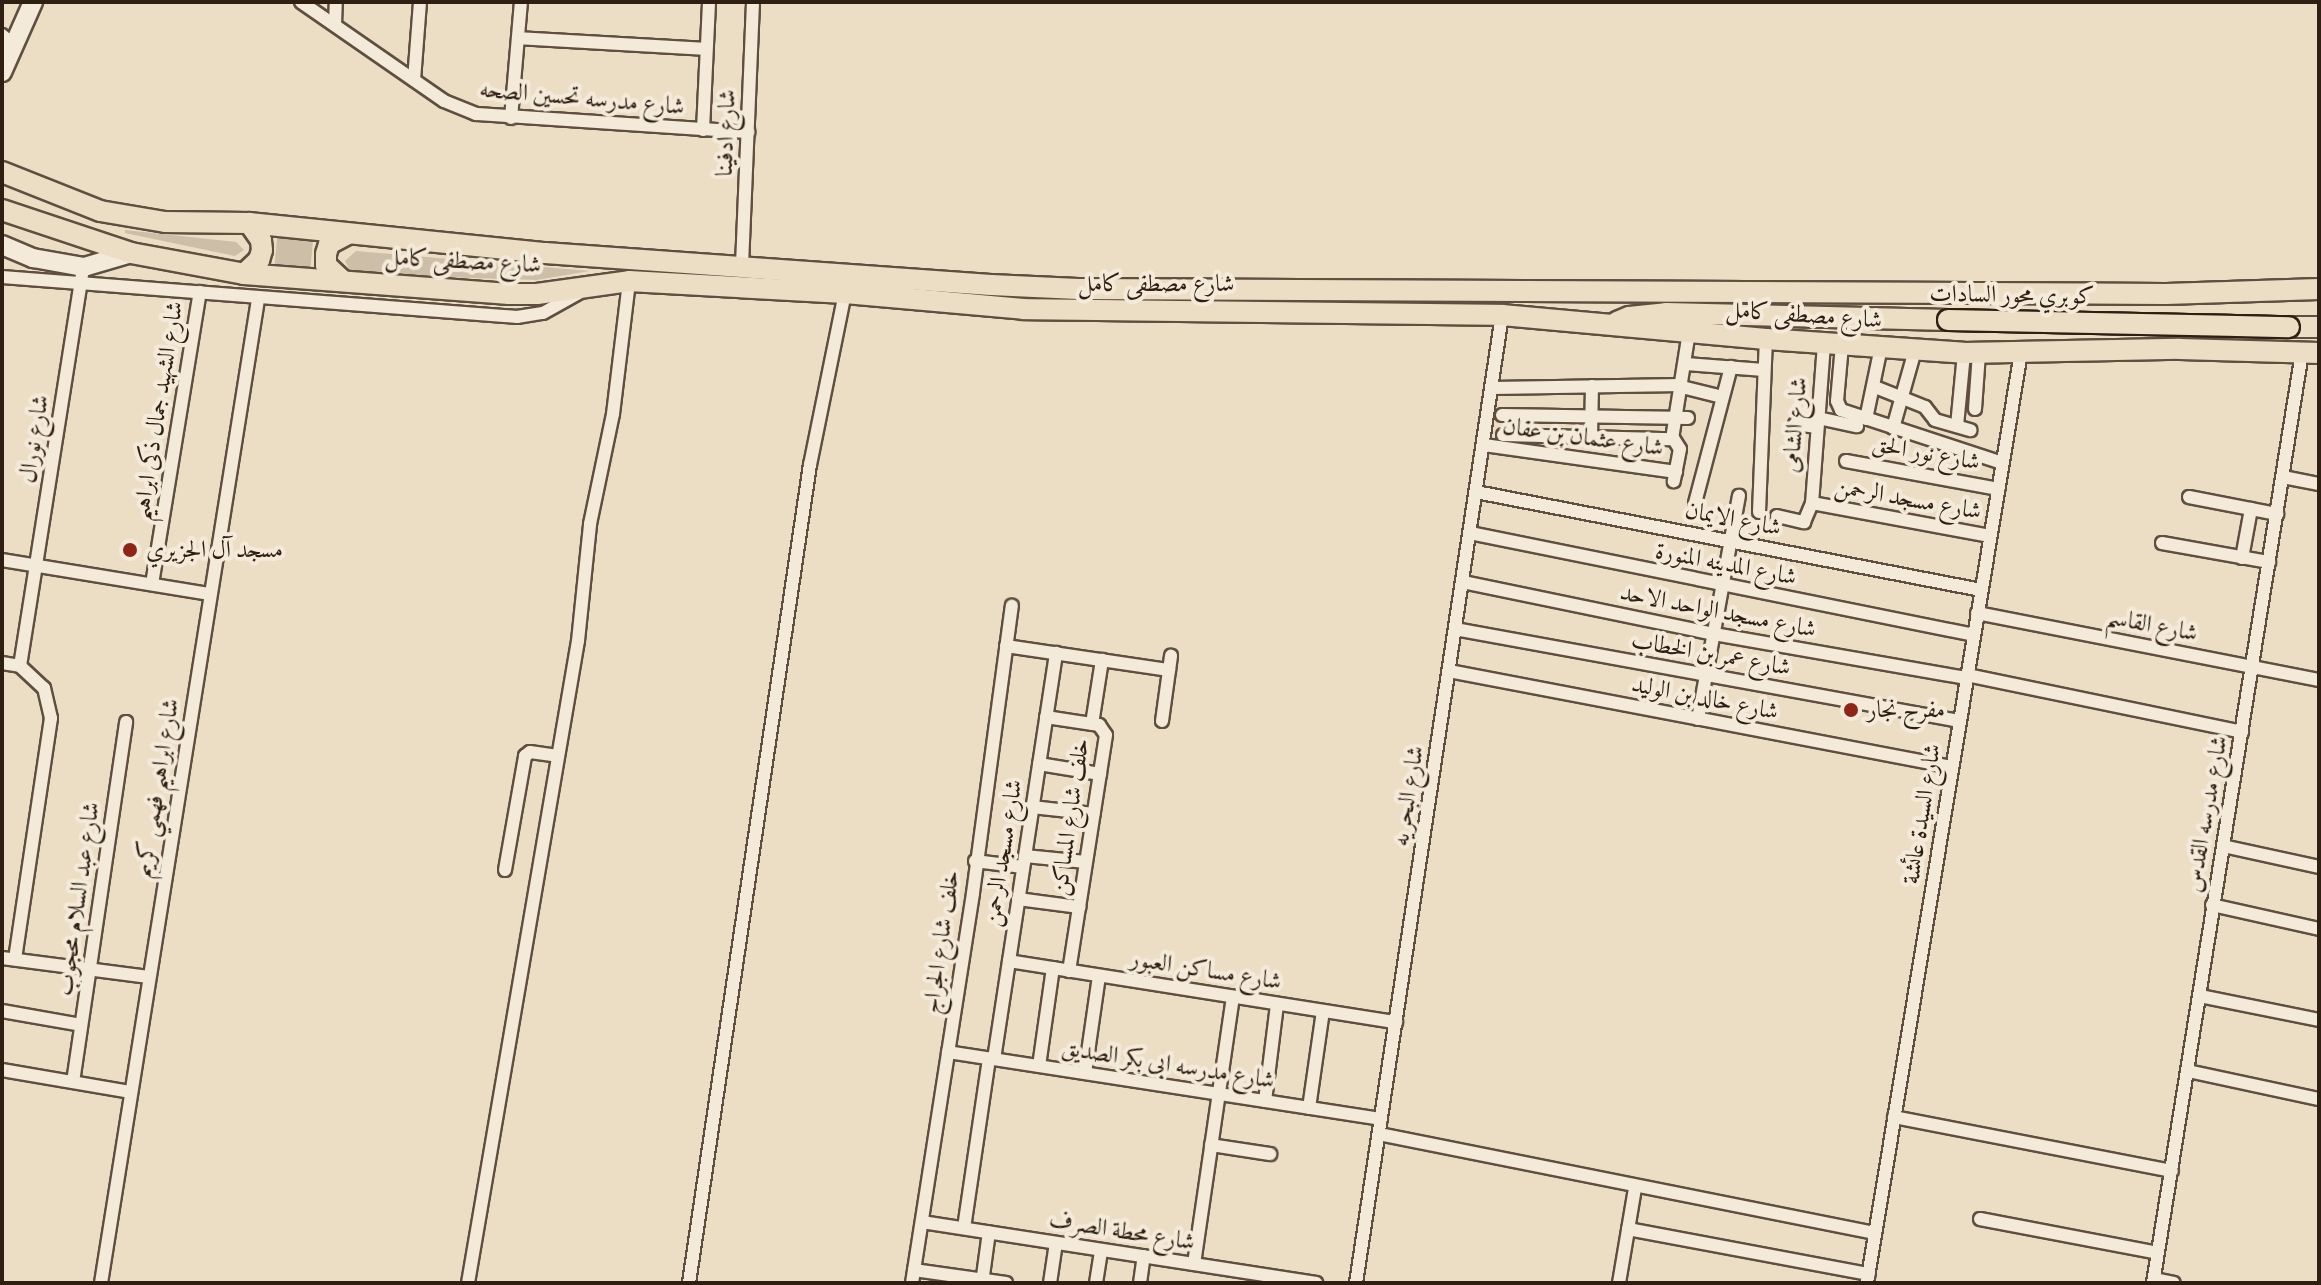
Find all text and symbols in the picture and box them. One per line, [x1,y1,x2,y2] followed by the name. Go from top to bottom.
[478,75,686,121] street label: شارع مدرسه تحسين الصحه
[710,89,742,177] street label: شارع ادفينا
[384,243,542,279] street label: شارع مصطفى كامل
[1078,270,1234,298] street label: شارع مصطفى كامل
[1929,279,2095,311] street label: كوبري محور السادات
[1725,295,1883,335] street label: شارع مصطفى كامل
[126,299,190,523] street label: شارع الشهيد جمال ذكى ابراهيم
[1776,376,1814,474] street label: شارع الشامى
[13,393,55,485] street label: شارع نورال
[1501,411,1665,463] street label: شارع عثمان بن عفان
[1870,429,1982,477] street label: شارع نور الحق
[1832,472,1984,526] street label: شارع مسجد الرحمن
[1683,496,1783,542] street label: شارع الايمان
[146,536,283,564] place label: مسجد آل الجزيري
[1653,536,1799,592] street label: شارع المدينه المنورة
[121,541,139,559] marker: مسجد آل الجزيري
[1618,578,1818,644] street label: شارع مسجد الواحد الاحد
[2104,602,2200,648] street label: شارع القاسم
[1629,626,1793,682] street label: شارع عمر بن الخطاب
[1629,670,1781,726] street label: شارع خالد بن الوليد
[129,696,185,880] street label: شارع ابراهيم فهمي كريم
[1867,696,1945,724] place label: مفرح نجار
[1842,701,1860,719] marker: مفرح نجار
[2178,734,2234,894] street label: شارع مدرسه القدس
[1045,736,1095,898] street label: خلف شارع المساكن
[1897,742,1947,886] street label: شارع السيدة عائشة
[1386,744,1430,848] street label: شارع البحريه
[977,777,1029,929] street label: شارع مسجد الرحمن
[50,800,106,998] street label: شارع عبد السلام محجوب
[917,868,965,1016] street label: خلف شارع الجراج
[1128,944,1284,996] street label: شارع مساكن العبور
[1059,1033,1277,1095] street label: شارع مدرسه ابى بكر الصديق
[1047,1205,1197,1257] street label: شارع محطة الصرف

